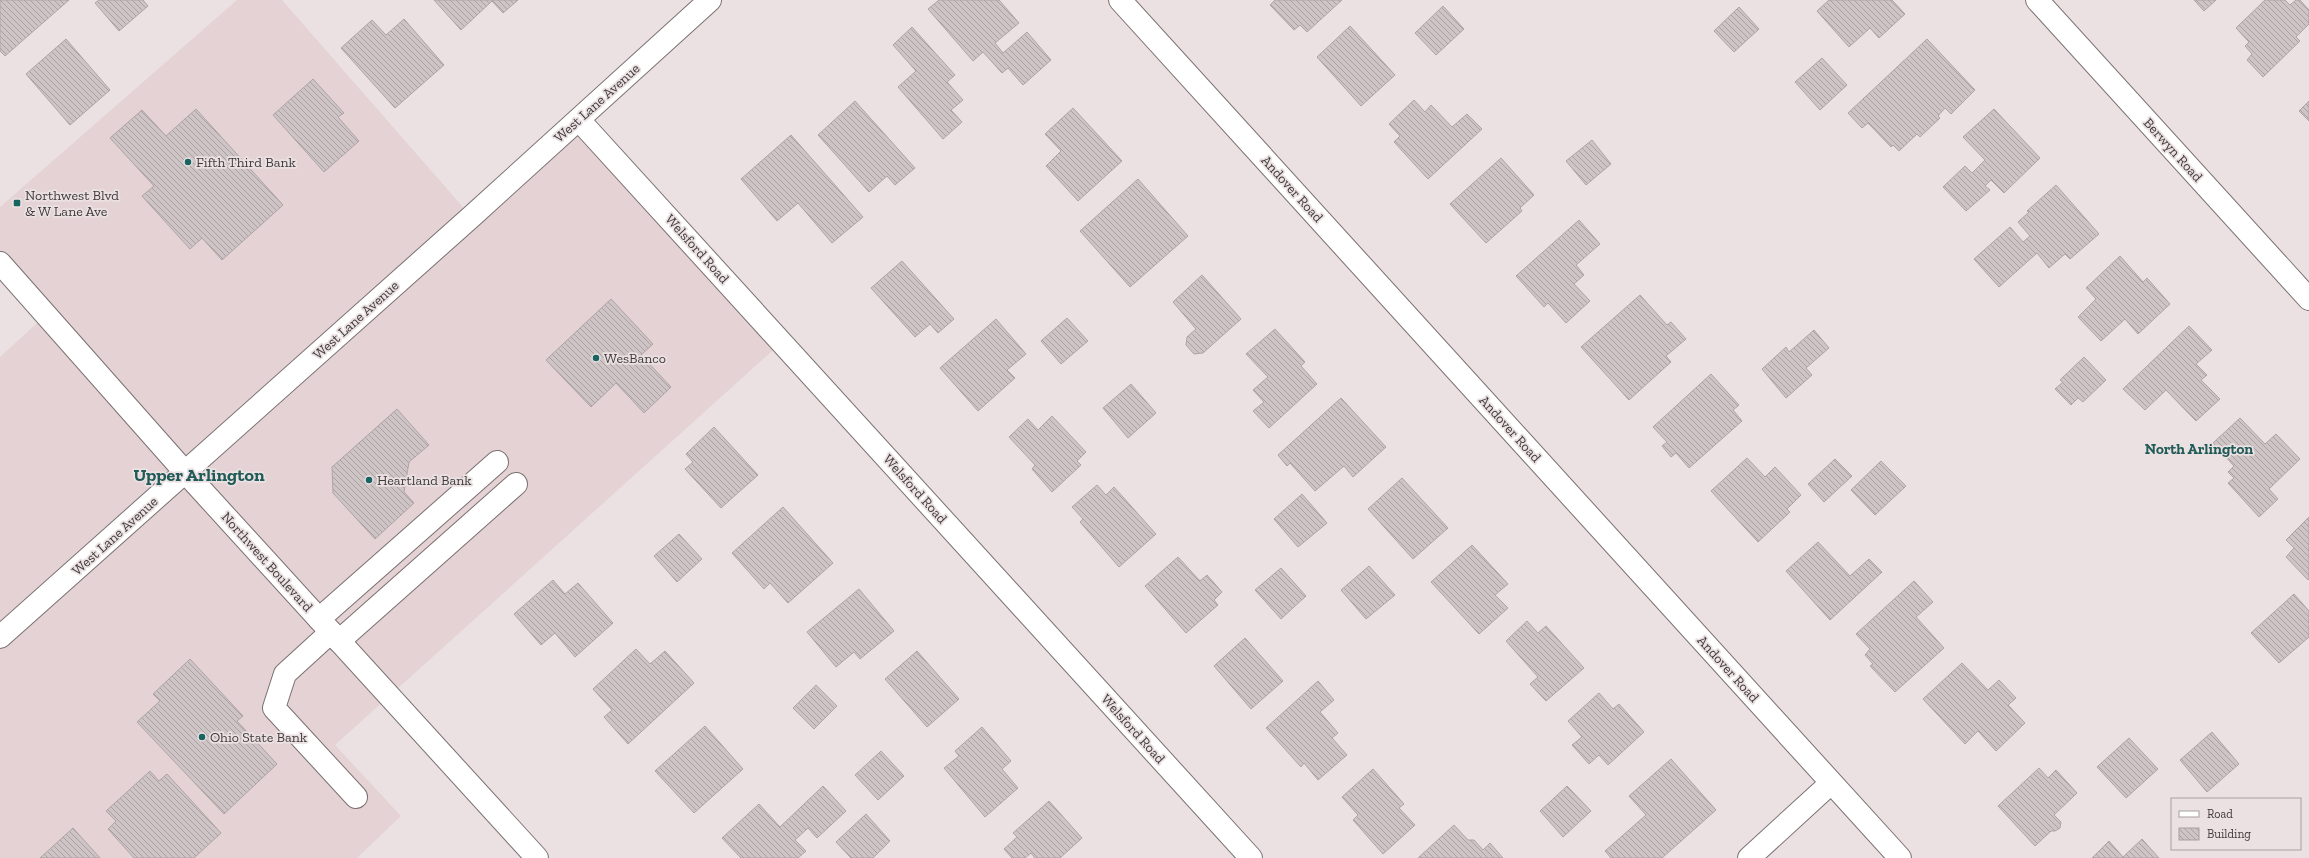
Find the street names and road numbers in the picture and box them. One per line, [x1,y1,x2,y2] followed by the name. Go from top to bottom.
[551,60,644,146] street label: West Lane Avenue
[2140,115,2206,186] street label: Berwyn Road
[1258,152,1327,226] street label: Andover Road
[661,211,733,287] street label: Welsford Road
[310,277,403,363] street label: West Lane Avenue
[1476,392,1545,466] street label: Andover Road
[879,451,951,527] street label: Welsford Road
[69,493,162,579] street label: West Lane Avenue
[218,509,317,616] street label: Northwest Boulevard
[1694,632,1763,706] street label: Andover Road
[1097,691,1169,767] street label: Welsford Road

